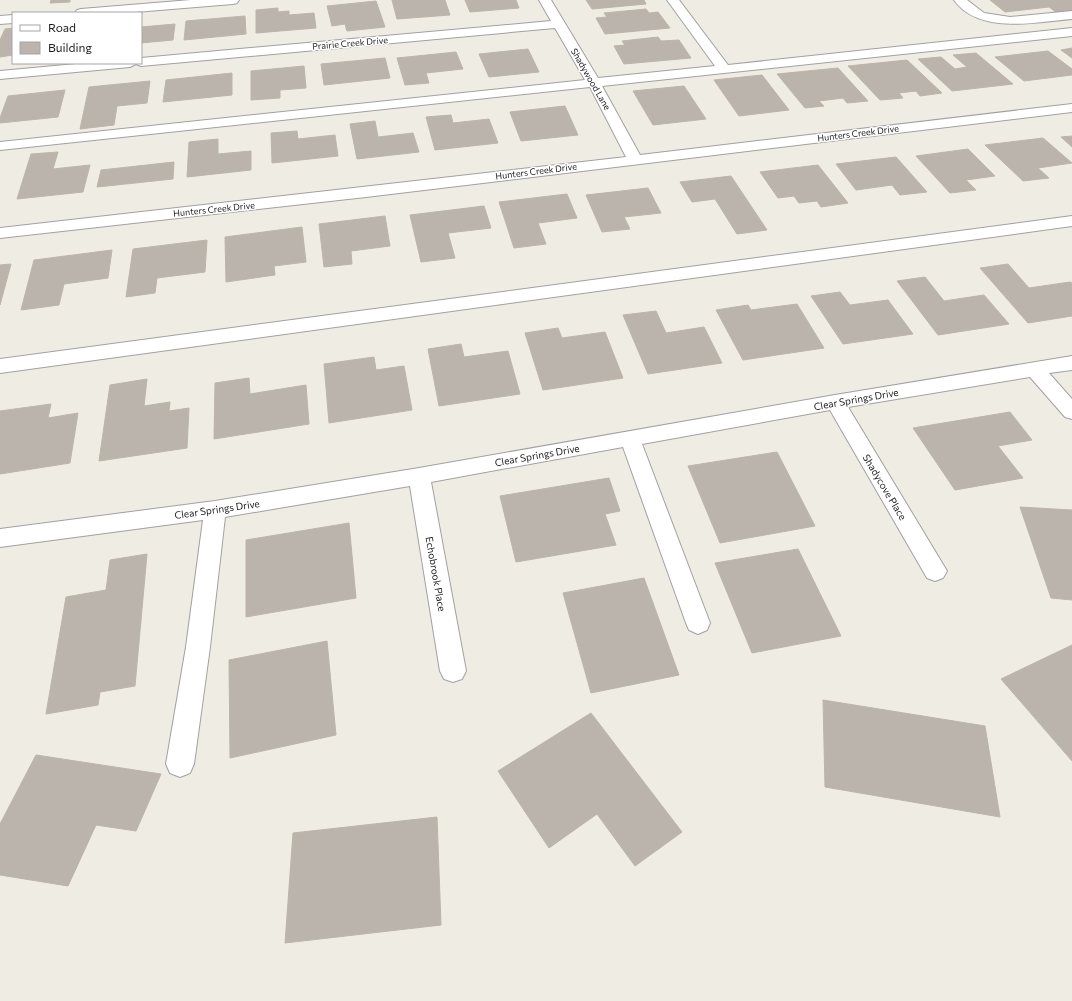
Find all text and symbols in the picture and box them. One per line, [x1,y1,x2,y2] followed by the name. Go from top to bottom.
[12,12,142,64] legend
[48,20,76,34] text: Road
[312,34,389,52] street label: Prairie Creek Drive
[48,40,92,54] text: Building
[569,46,613,112] street label: Shadywood Lane
[817,123,900,143] street label: Hunters Creek Drive
[495,161,578,181] street label: Hunters Creek Drive
[173,199,256,219] street label: Hunters Creek Drive
[813,386,899,412] street label: Clear Springs Drive
[494,442,580,468] street label: Clear Springs Drive
[861,452,909,522] street label: Shadycove Place
[174,497,260,521] street label: Clear Springs Drive
[424,536,448,612] street label: Echobrook Place

